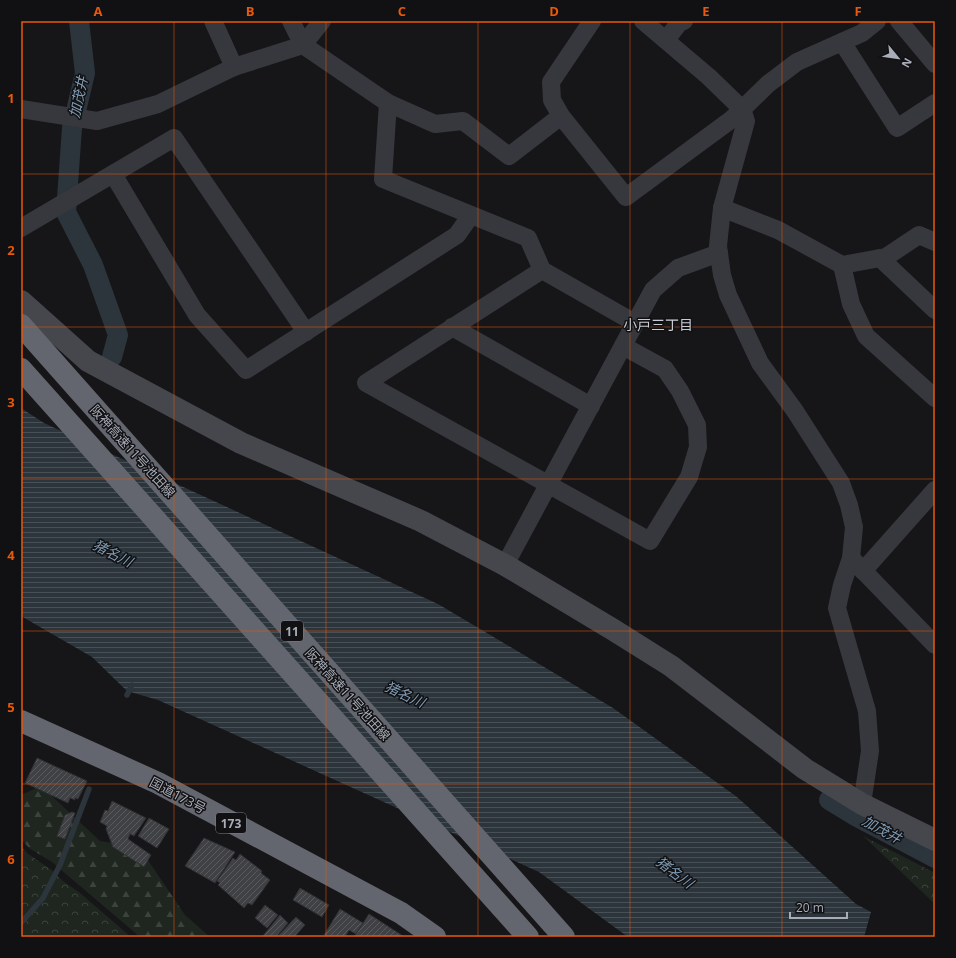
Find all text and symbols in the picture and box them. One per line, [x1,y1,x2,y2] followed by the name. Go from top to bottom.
[94,2,103,20] text: A
[246,2,255,20] text: B
[398,2,406,20] text: C
[549,2,559,20] text: D
[702,2,710,20] text: E
[854,2,862,20] text: F
[878,38,918,78] north arrow
[898,56,916,71] text: N
[64,73,92,120] water label: 加茂井
[7,89,15,107] text: 1
[7,241,15,259] text: 2
[623,315,693,334] district label: 小戸三丁目
[7,393,15,411] text: 3
[87,401,179,501] street label: 阪神高速11号池田線
[90,535,138,572] water label: 猪名川
[7,546,15,564] text: 4
[281,621,303,641] road number: 11
[302,644,394,744] street label: 阪神高速11号池田線
[382,677,430,712] water label: 猪名川
[7,698,15,716] text: 5
[147,773,209,817] street label: 国道173号
[859,811,907,848] water label: 加茂井
[216,813,246,833] road number: 173
[7,850,15,868] text: 6
[653,852,699,893] water label: 猪名川
[790,894,847,920] scale bar
[796,899,824,916] text: 20 m

